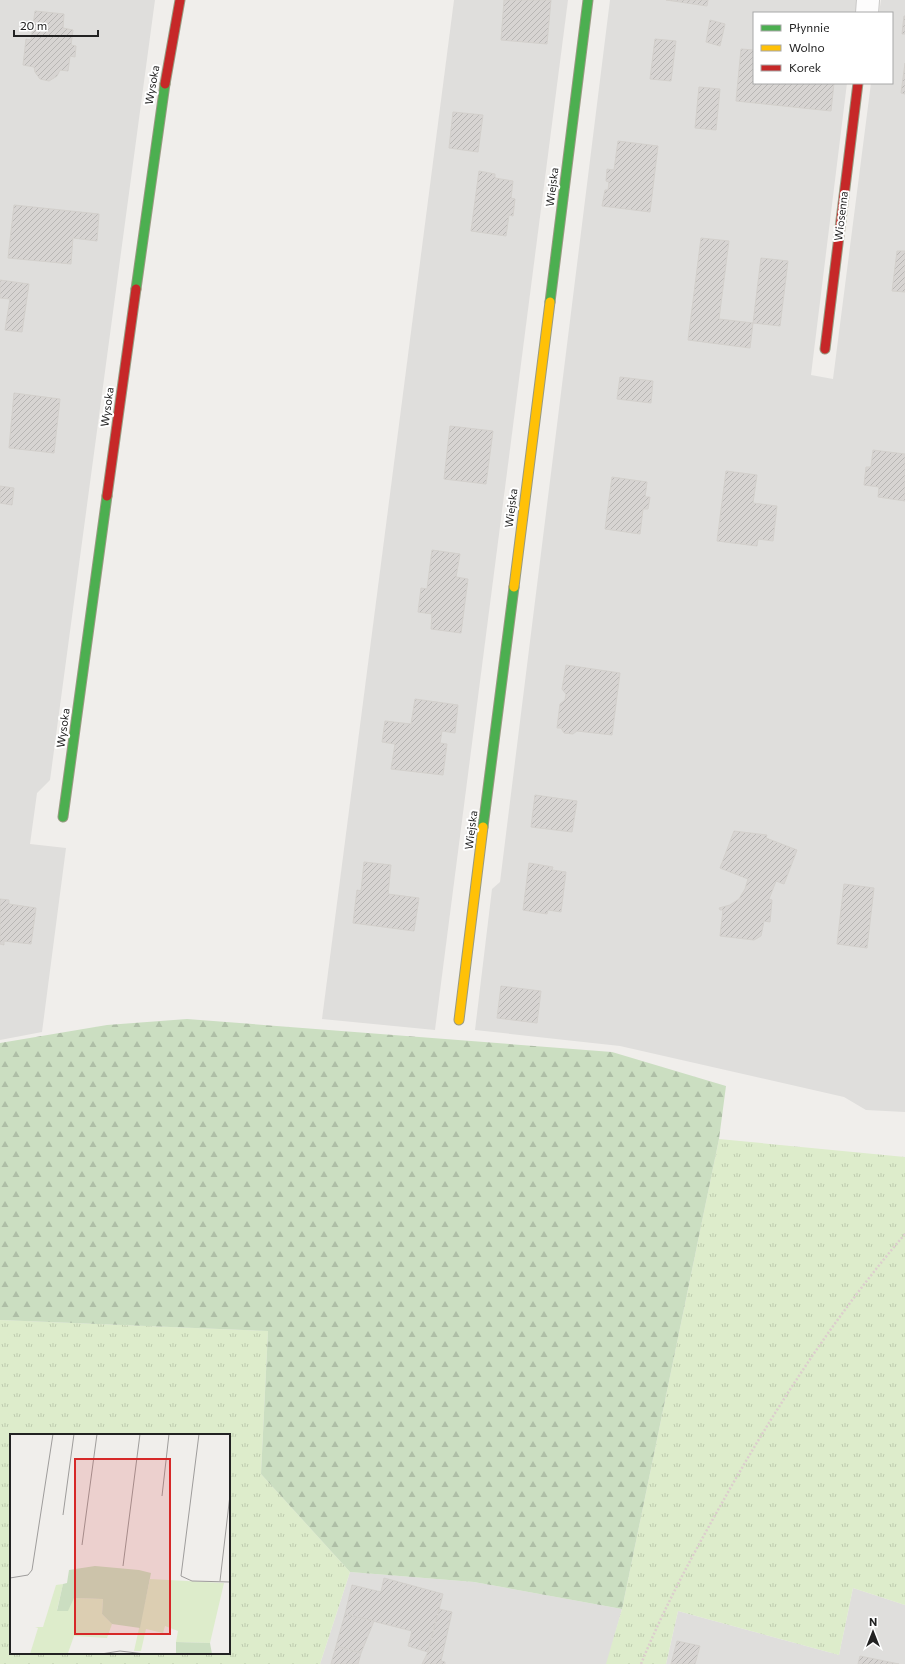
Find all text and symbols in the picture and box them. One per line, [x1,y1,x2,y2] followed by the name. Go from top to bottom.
[14,12,98,38] scale bar
[753,12,893,84] legend
[20,18,47,32] text: 20 m
[789,20,830,34] text: Płynnie
[789,40,825,54] text: Wolno
[789,60,822,74] text: Korek
[142,64,161,106] street label: Wysoka
[543,167,560,207] street label: Wiejska
[831,190,850,241] street label: Wiosenna
[97,386,116,428] street label: Wysoka
[502,488,519,528] street label: Wiejska
[53,707,72,749] street label: Wysoka
[462,810,479,850] street label: Wiejska
[10,1434,230,1654] inset map
[853,1612,893,1652] north arrow
[869,1615,877,1628] text: N

